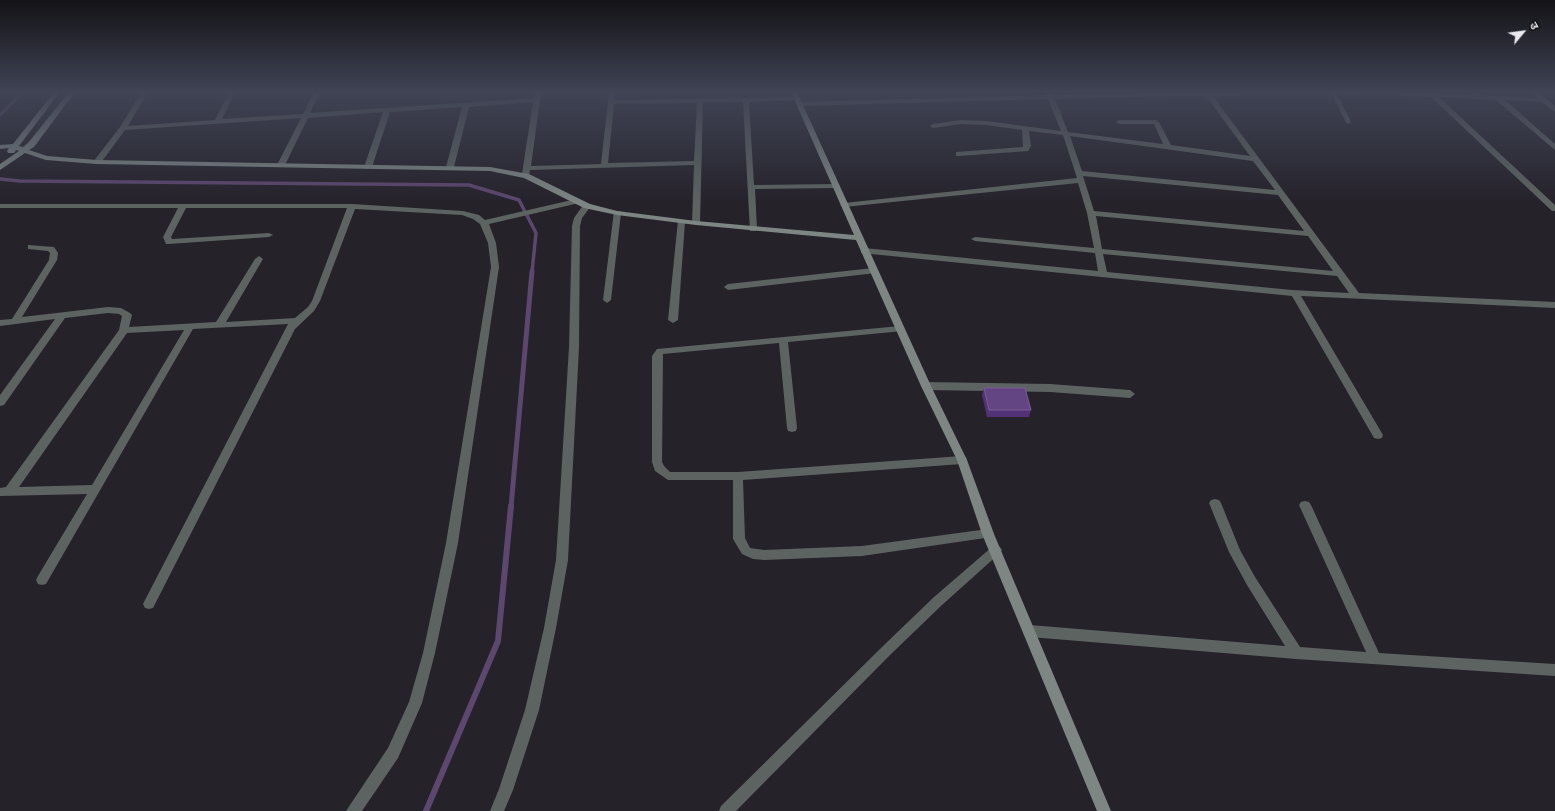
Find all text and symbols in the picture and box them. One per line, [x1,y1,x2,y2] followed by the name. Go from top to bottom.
[1503,12,1543,52] north arrow
[1527,20,1541,32] text: उ

